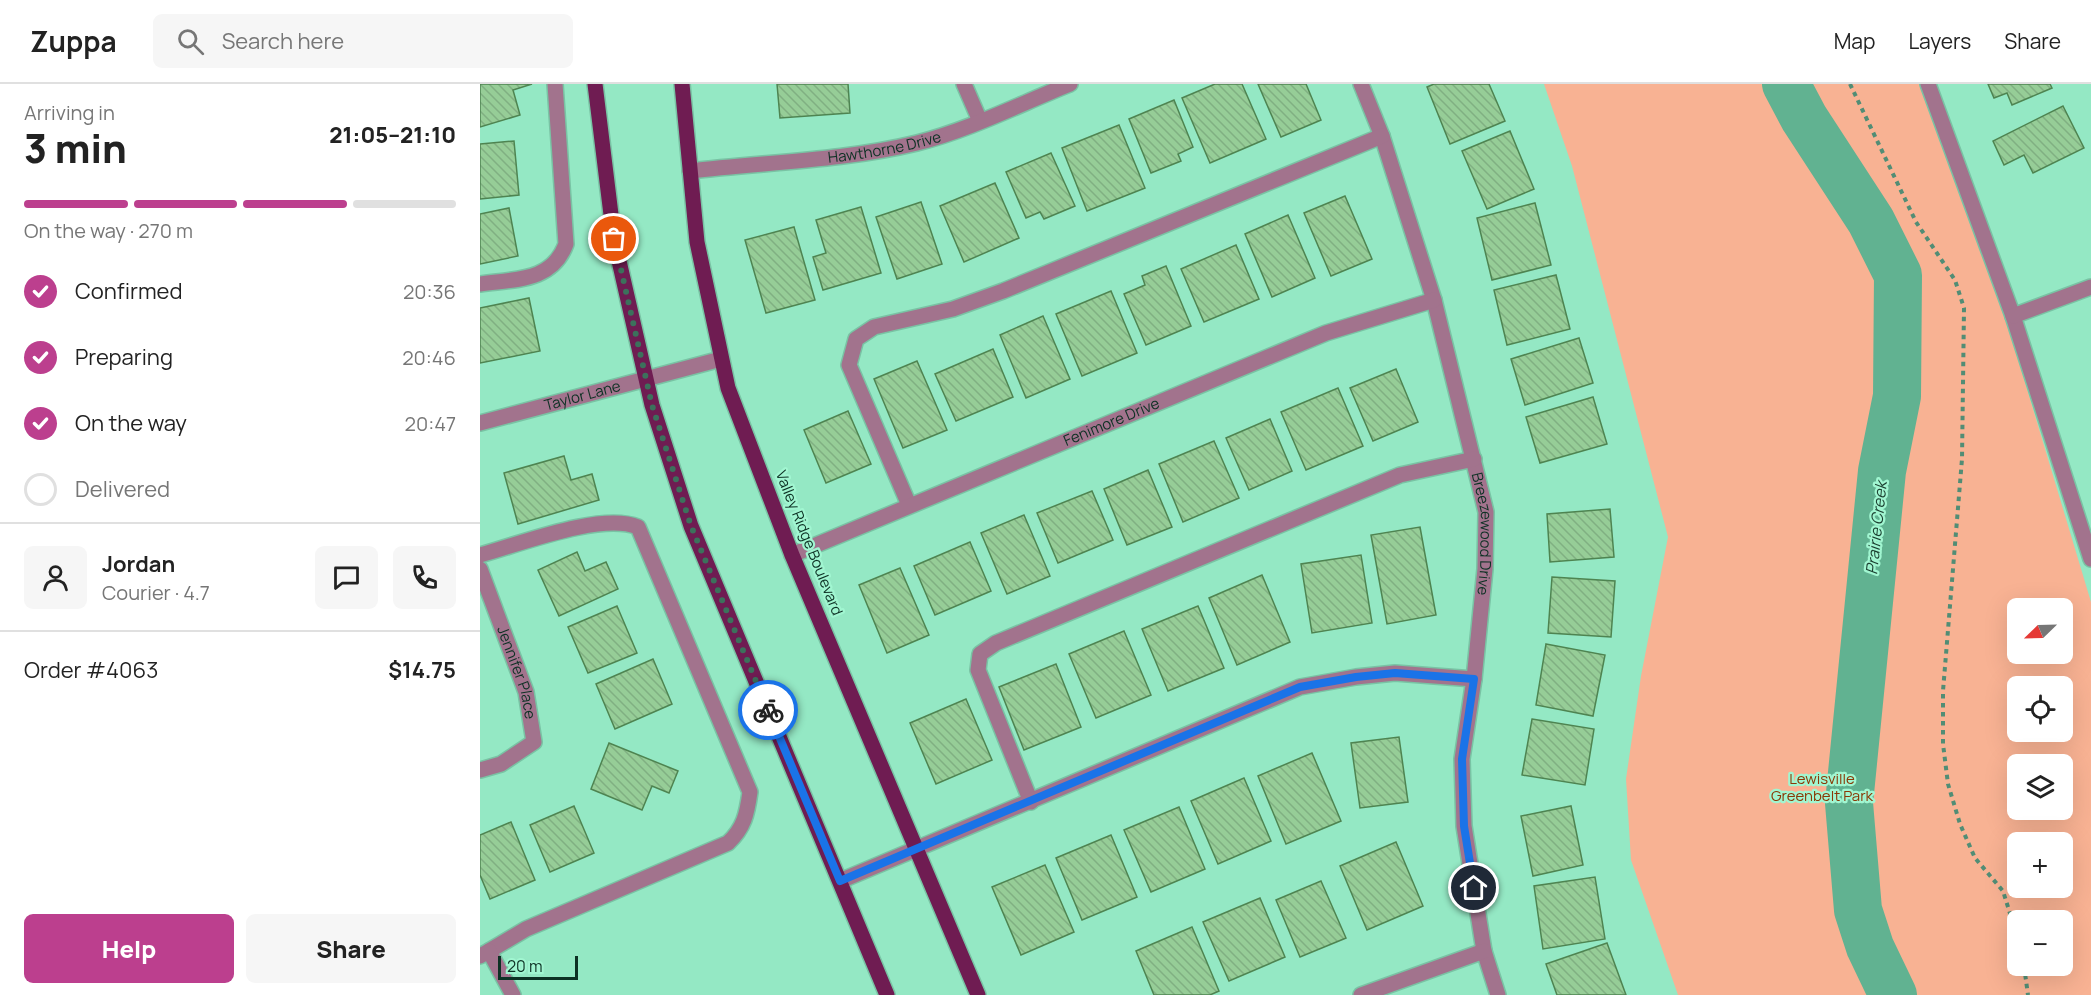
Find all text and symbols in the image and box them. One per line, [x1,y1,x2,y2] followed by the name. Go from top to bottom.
[153,14,573,68] search box
[30,22,117,60] text: Zuppa
[174,25,207,58] icon: search
[222,26,344,56] text: Search here
[1834,27,1875,55] text: Map
[1908,27,1971,55] text: Layers
[2004,27,2061,55] text: Share
[24,99,115,126] text: Arriving in
[329,120,456,150] text: 21:05–21:10
[24,121,127,175] text: 3 min
[827,126,944,168] street label: Hawthorne Drive
[588,213,639,264] pin
[24,217,193,244] text: On the way · 270 m
[597,222,630,255] icon: bag
[24,275,57,308] icon: check
[75,276,183,306] text: Confirmed
[403,278,456,305] text: 20:36
[24,341,57,374] icon: check
[75,342,173,372] text: Preparing
[402,344,456,371] text: 20:46
[542,375,623,415] street label: Taylor Lane
[1060,392,1163,451] street label: Fenimore Drive
[24,407,57,440] icon: check
[75,408,187,438] text: On the way
[405,410,456,437] text: 20:47
[771,467,848,618] street label: Valley Ridge Boulevard
[1467,470,1497,597] street label: Breezewood Drive
[75,474,170,504] text: Delivered
[1860,478,1892,576] water label: Prairie Creek
[24,546,87,609] button: person
[315,546,378,609] button: chat
[393,546,456,609] button: phone
[102,549,175,579] text: Jordan
[102,579,210,606] text: Courier · 4.7
[2007,598,2073,664] north arrow
[2007,598,2073,976] map controls
[492,623,541,721] street label: Jennifer Place
[24,655,158,685] text: Order #4063
[388,655,456,685] text: $14.75
[2007,676,2073,742] button: locate
[738,680,798,740] courier
[752,694,785,727] icon: bike
[2007,754,2073,820] button: layers
[1771,768,1874,806] park label: Lewisville Greenbelt Park
[2007,832,2073,898] button: +
[1448,862,1499,913] pin
[1457,871,1490,904] icon: home
[2007,910,2073,976] button: −
[24,914,234,983] button: Help
[246,914,456,983] button: Share
[498,953,578,980] scale bar
[507,955,543,977] text: 20 m

